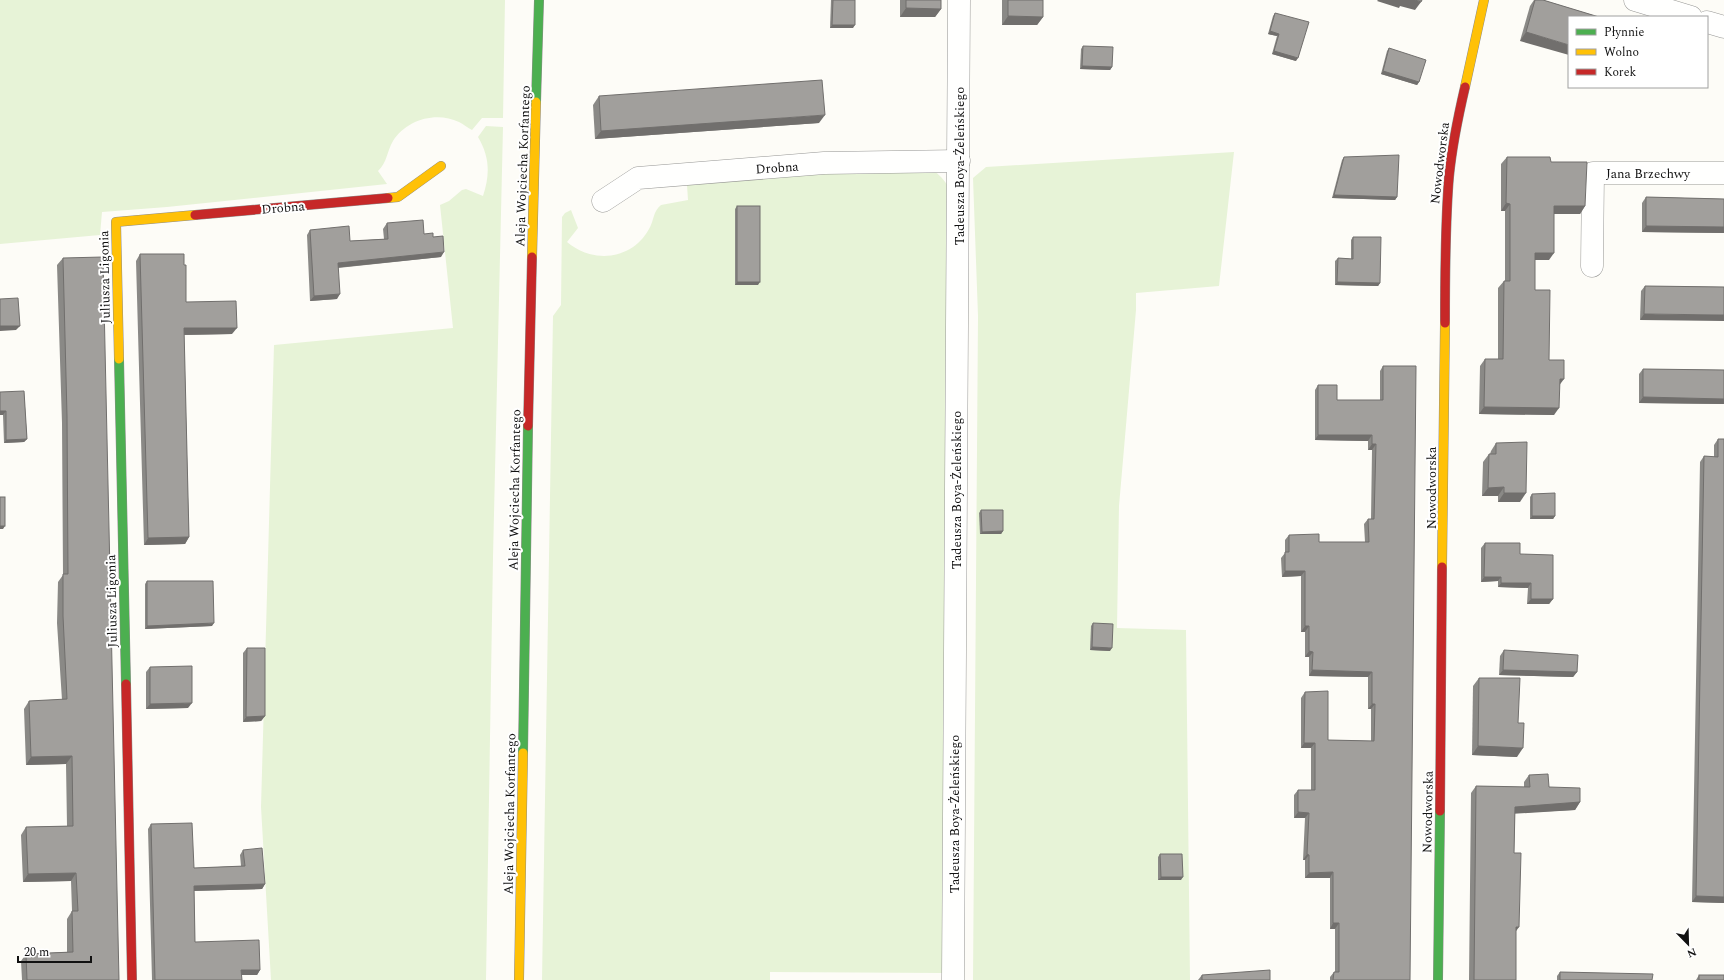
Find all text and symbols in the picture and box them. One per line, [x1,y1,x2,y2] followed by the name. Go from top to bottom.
[1568,16,1708,88] legend
[1604,23,1645,42] text: Płynnie
[1604,43,1639,62] text: Wolno
[1604,63,1636,82] text: Korek
[510,85,536,247] street label: Aleja Wojciecha Korfantego
[950,87,970,245] street label: Tadeusza Boya-Żeleńskiego
[1425,120,1455,205] street label: Nowodworska
[755,156,800,179] street label: Drobna
[1606,164,1691,184] street label: Jana Brzechwy
[261,196,306,220] street label: Drobna
[94,230,116,324] street label: Juliusza Ligonia
[504,409,526,571] street label: Aleja Wojciecha Korfantego
[947,411,967,569] street label: Tadeusza Boya-Żeleńskiego
[1422,446,1442,529] street label: Nowodworska
[101,554,123,648] street label: Juliusza Ligonia
[499,733,521,895] street label: Aleja Wojciecha Korfantego
[945,735,965,893] street label: Tadeusza Boya-Żeleńskiego
[1417,770,1439,853] street label: Nowodworska
[1668,924,1708,964] north arrow
[18,938,91,964] scale bar
[24,943,49,962] text: 20 m
[1684,943,1699,962] text: N

